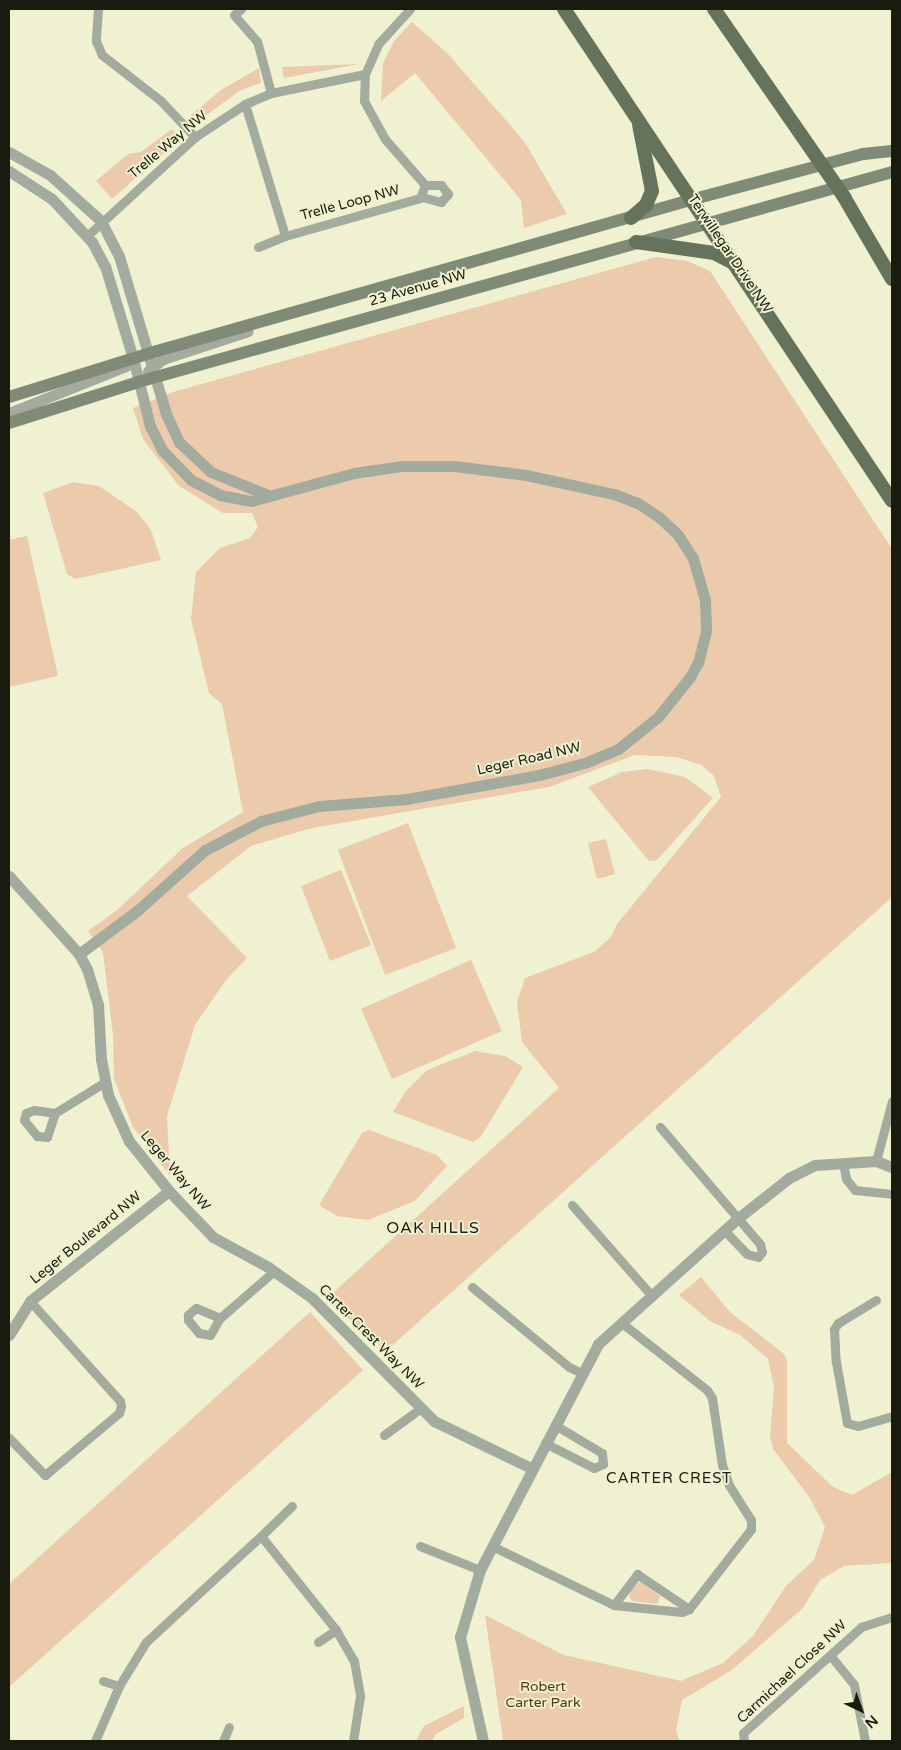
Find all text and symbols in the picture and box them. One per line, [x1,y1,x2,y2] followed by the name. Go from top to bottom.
[125,107,211,183] street label: Trelle Way NW
[298,182,402,224] street label: Trelle Loop NW
[684,191,776,317] street label: Terwillegar Drive NW
[367,266,469,310] street label: 23 Avenue NW
[475,739,583,779] street label: Leger Road NW
[137,1127,213,1215] street label: Leger Way NW
[27,1188,145,1288] street label: Leger Boulevard NW
[385,1218,481,1238] district label: OAK HILLS
[315,1281,427,1393] street label: Carter Crest Way NW
[604,1470,734,1488] district label: CARTER CREST
[734,1617,850,1727] street label: Carmichael Close NW
[505,1679,581,1711] park label: Robert Carter Park
[836,1685,886,1735] north arrow
[862,1711,881,1732] text: N

